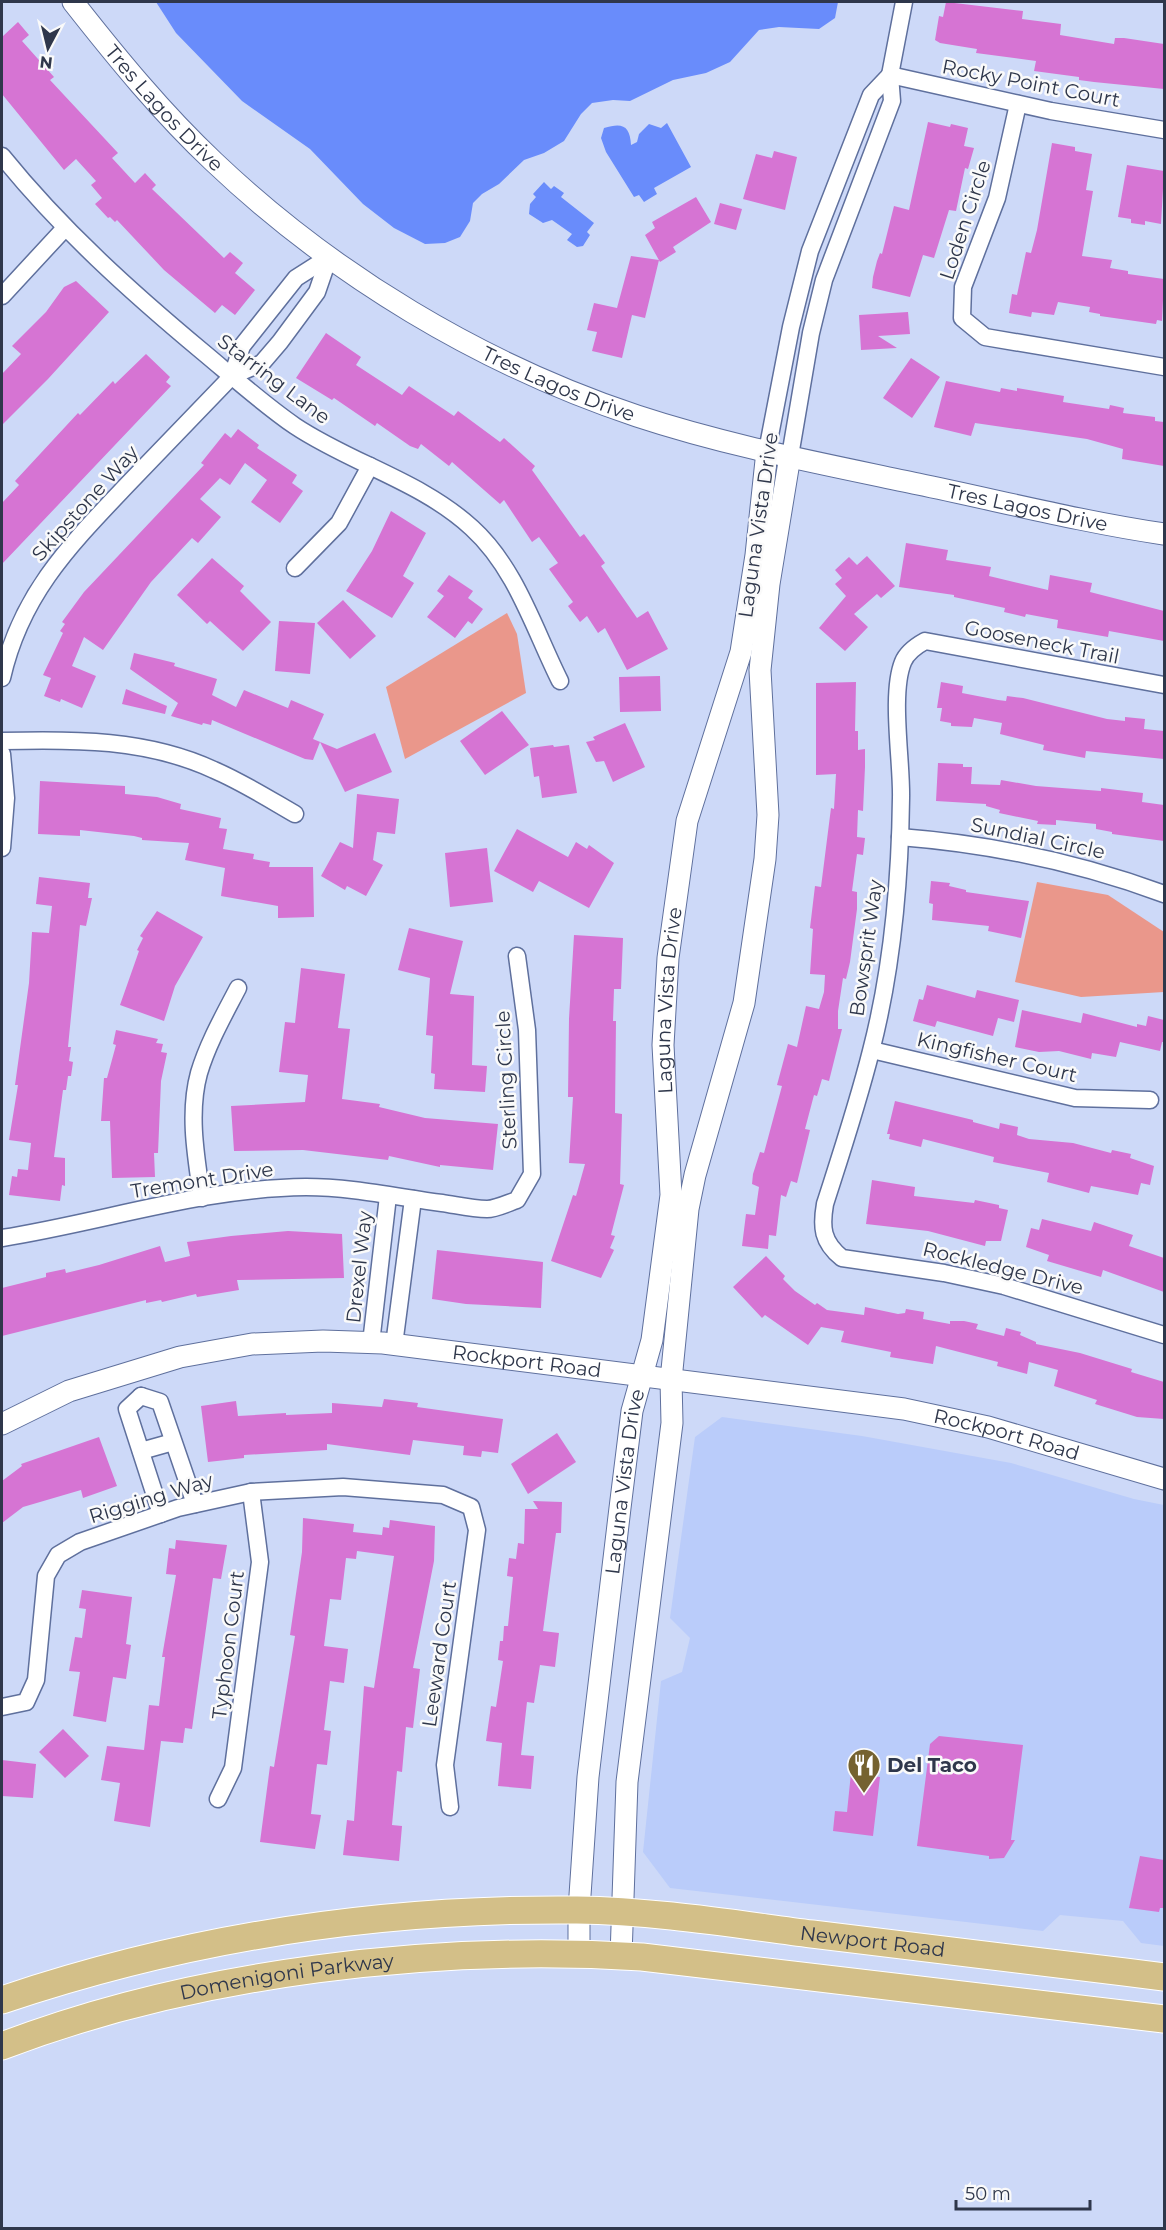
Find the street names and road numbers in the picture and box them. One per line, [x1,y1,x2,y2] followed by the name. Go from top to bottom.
[100,40,228,176] street label: Tres Lagos Drive
[940,54,1122,112] street label: Rocky Point Court
[934,157,996,283] street label: Loden Circle
[213,329,335,429] street label: Starring Lane
[478,341,638,426] street label: Tres Lagos Drive
[733,431,783,619] street label: Laguna Vista Drive
[27,440,143,566] street label: Skipstone Way
[945,479,1110,536] street label: Tres Lagos Drive
[963,615,1121,669] street label: Gooseneck Trail
[969,812,1107,864] street label: Sundial Circle
[845,878,888,1018] street label: Bowsprit Way
[651,905,687,1094] street label: Laguna Vista Drive
[490,1010,522,1150] street label: Sterling Circle
[915,1027,1079,1087] street label: Kingfisher Court
[129,1157,275,1203] street label: Tremont Drive
[341,1210,377,1324] street label: Drexel Way
[920,1236,1086,1300] street label: Rockledge Drive
[451,1340,603,1383] street label: Rockport Road
[600,1386,650,1576] street label: Laguna Vista Drive
[932,1404,1082,1465] street label: Rockport Road
[86,1468,216,1528] street label: Rigging Way
[207,1569,249,1721] street label: Typhoon Court
[417,1579,461,1729] street label: Leeward Court
[798,1921,946,1962] street label: Newport Road
[177,1948,395,2005] street label: Domenigoni Parkway

